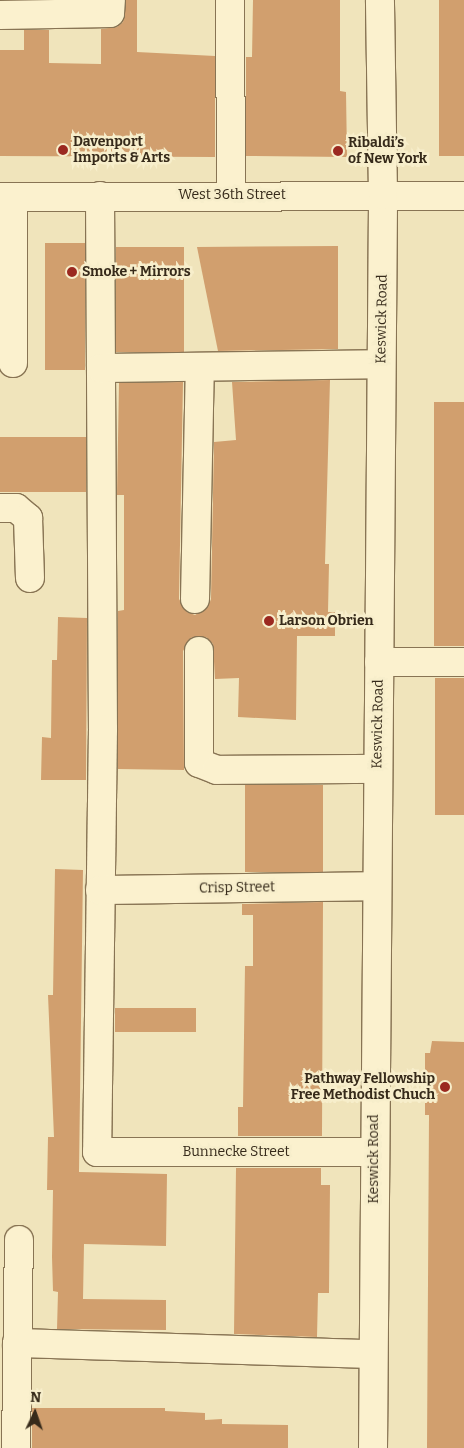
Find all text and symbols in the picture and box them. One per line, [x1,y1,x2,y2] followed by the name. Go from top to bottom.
[73,134,170,166] place label: Davenport Imports & Arts
[348,135,427,168] place label: Ribaldi’s of New York
[57,144,69,156] marker: Davenport Imports & Arts
[332,145,344,157] marker: Ribaldi’s of New York
[178,187,286,203] street label: West 36th Street
[82,264,191,280] place label: Smoke + Mirrors
[66,266,78,278] marker: Smoke + Mirrors
[373,274,391,364] street label: Keswick Road
[279,613,374,629] place label: Larson Obrien
[263,615,275,627] marker: Larson Obrien
[369,679,387,769] street label: Keswick Road
[199,879,275,897] street label: Crisp Street
[291,1071,435,1104] place label: Pathway Fellowship Free Methodist Chuch
[439,1081,451,1093] marker: Pathway Fellowship Free Methodist Chuch
[366,1114,382,1204] street label: Keswick Road
[182,1144,290,1160] street label: Bunnecke Street
[10,1388,60,1438] north arrow
[30,1389,42,1406] text: N

